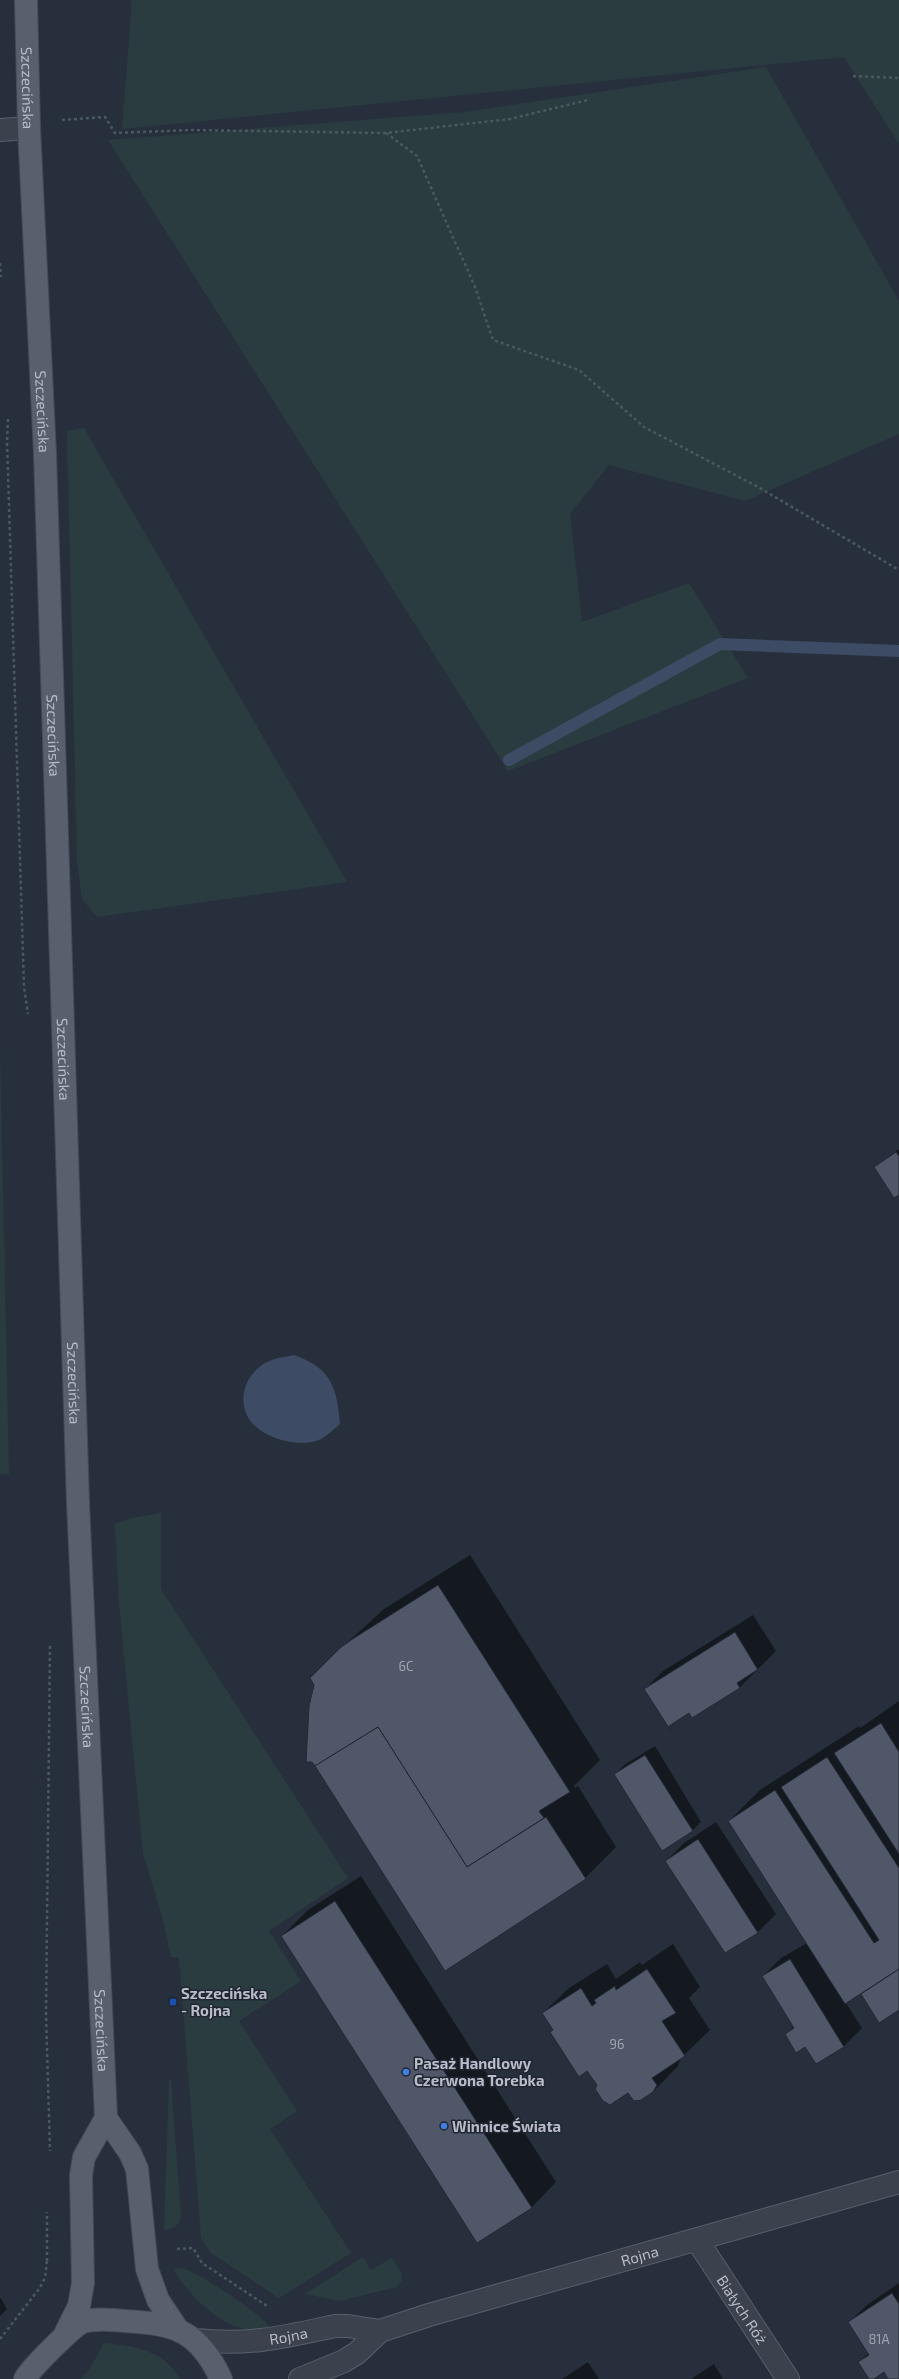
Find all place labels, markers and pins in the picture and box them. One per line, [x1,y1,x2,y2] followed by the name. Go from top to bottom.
[181,1984,267,2019] place label: Szczecińska - Rojna
[168,1997,178,2007] marker: Szczecińska - Rojna
[414,2054,545,2089] place label: Pasaż Handlowy Czerwona Torebka
[401,2067,411,2077] marker: Pasaż Handlowy Czerwona Torebka
[452,2117,561,2135] place label: Winnice Świata
[439,2121,449,2131] marker: Winnice Świata

